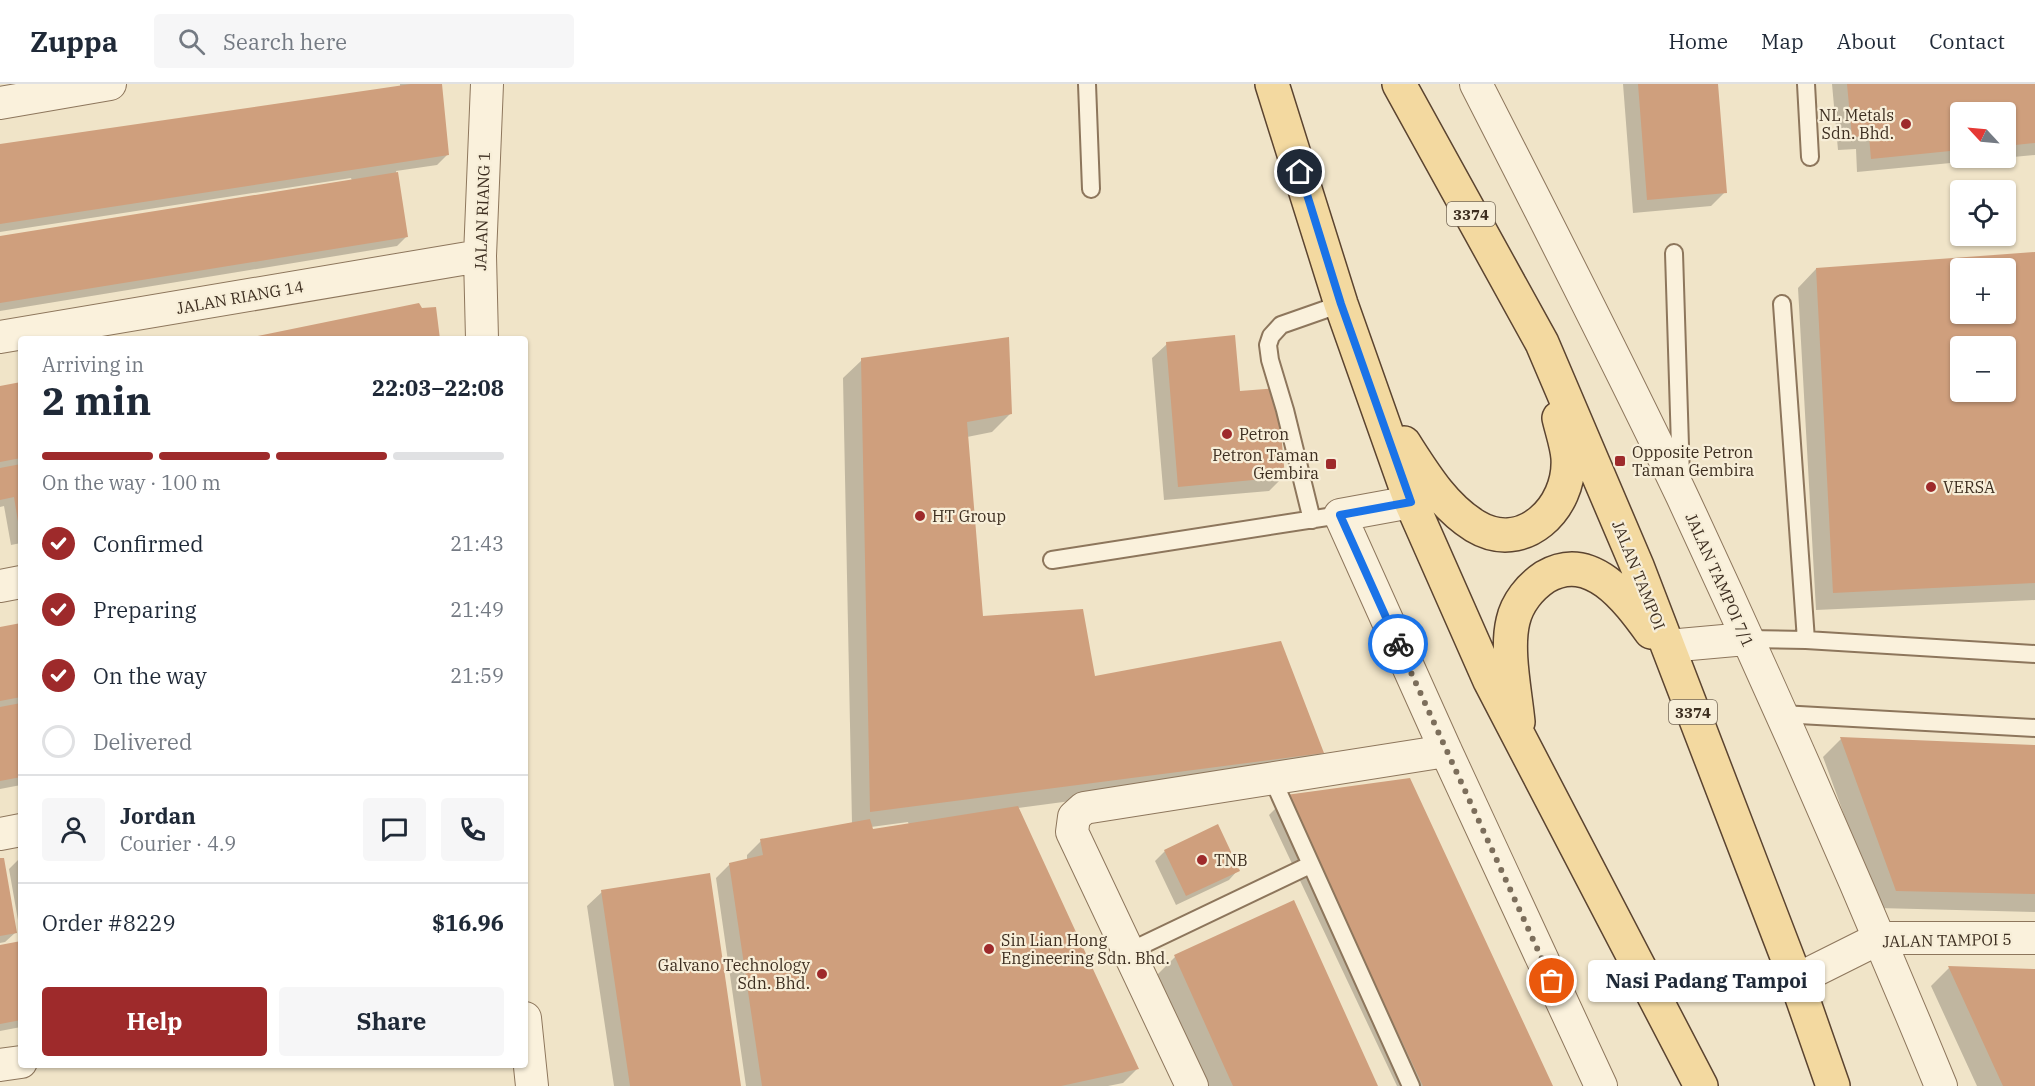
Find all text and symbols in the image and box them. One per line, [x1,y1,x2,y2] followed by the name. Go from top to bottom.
[154,14,574,68] search box
[30,23,118,60] text: Zuppa
[175,25,208,58] icon: search
[223,27,347,56] text: Search here
[1668,27,1728,55] text: Home
[1761,27,1804,55] text: Map
[1837,27,1896,55] text: About
[1929,27,2005,55] text: Contact
[1950,102,2016,168] north arrow
[1950,102,2016,402] map controls
[1819,105,1894,143] place label: NL Metals Sdn. Bhd.
[1899,117,1913,131] marker: NL Metals Sdn. Bhd.
[1274,146,1325,197] pin
[470,151,494,271] street label: JALAN RIANG 1
[1283,155,1316,188] icon: home
[1950,180,2016,246] button: locate
[1447,202,1495,226] road number: 3374
[1950,258,2016,324] button: +
[175,276,305,318] street label: JALAN RIANG 14
[1950,336,2016,402] button: −
[42,351,144,378] text: Arriving in
[372,373,504,402] text: 22:03–22:08
[42,375,151,426] text: 2 min
[1239,424,1289,444] place label: Petron
[1220,427,1234,441] marker: Petron
[1632,442,1755,480] place label: Opposite Petron Taman Gembira
[1212,445,1319,483] place label: Petron Taman Gembira
[1613,454,1627,468] marker: Opposite Petron Taman Gembira
[1324,457,1338,471] marker: Petron Taman Gembira
[42,469,221,496] text: On the way · 100 m
[1943,477,1995,497] place label: VERSA
[1924,480,1938,494] marker: VERSA
[932,506,1006,526] place label: HT Group
[913,509,927,523] marker: HT Group
[1681,510,1759,650] street label: JALAN TAMPOI 7/1
[1608,517,1670,633] street label: JALAN TAMPOI
[42,527,75,560] icon: check
[93,529,204,558] text: Confirmed
[450,530,504,557] text: 21:43
[42,593,75,626] icon: check
[93,595,197,624] text: Preparing
[450,596,504,623] text: 21:49
[1368,614,1428,674] courier
[1382,628,1415,661] icon: bike
[42,659,75,692] icon: check
[93,661,207,690] text: On the way
[450,662,504,689] text: 21:59
[1669,700,1717,724] road number: 3374
[93,727,192,756] text: Delivered
[42,798,105,861] button: person
[363,798,426,861] button: chat
[441,798,504,861] button: phone
[120,801,196,830] text: Jordan
[120,830,236,857] text: Courier · 4.9
[1214,850,1248,870] place label: TNB
[1195,853,1209,867] marker: TNB
[42,908,176,937] text: Order #8229
[432,908,504,937] text: $16.96
[1882,929,2012,951] street label: JALAN TAMPOI 5
[1001,930,1170,968] place label: Sin Lian Hong Engineering Sdn. Bhd.
[982,942,996,956] marker: Sin Lian Hong Engineering Sdn. Bhd.
[658,955,810,993] place label: Galvano Technology Sdn. Bhd.
[1526,955,1577,1006] pin
[1588,960,1825,1002] callout: Nasi Padang Tampoi
[1535,964,1568,997] icon: bag
[815,967,829,981] marker: Galvano Technology Sdn. Bhd.
[1605,967,1808,994] text: Nasi Padang Tampoi
[42,987,267,1056] button: Help
[279,987,504,1056] button: Share

